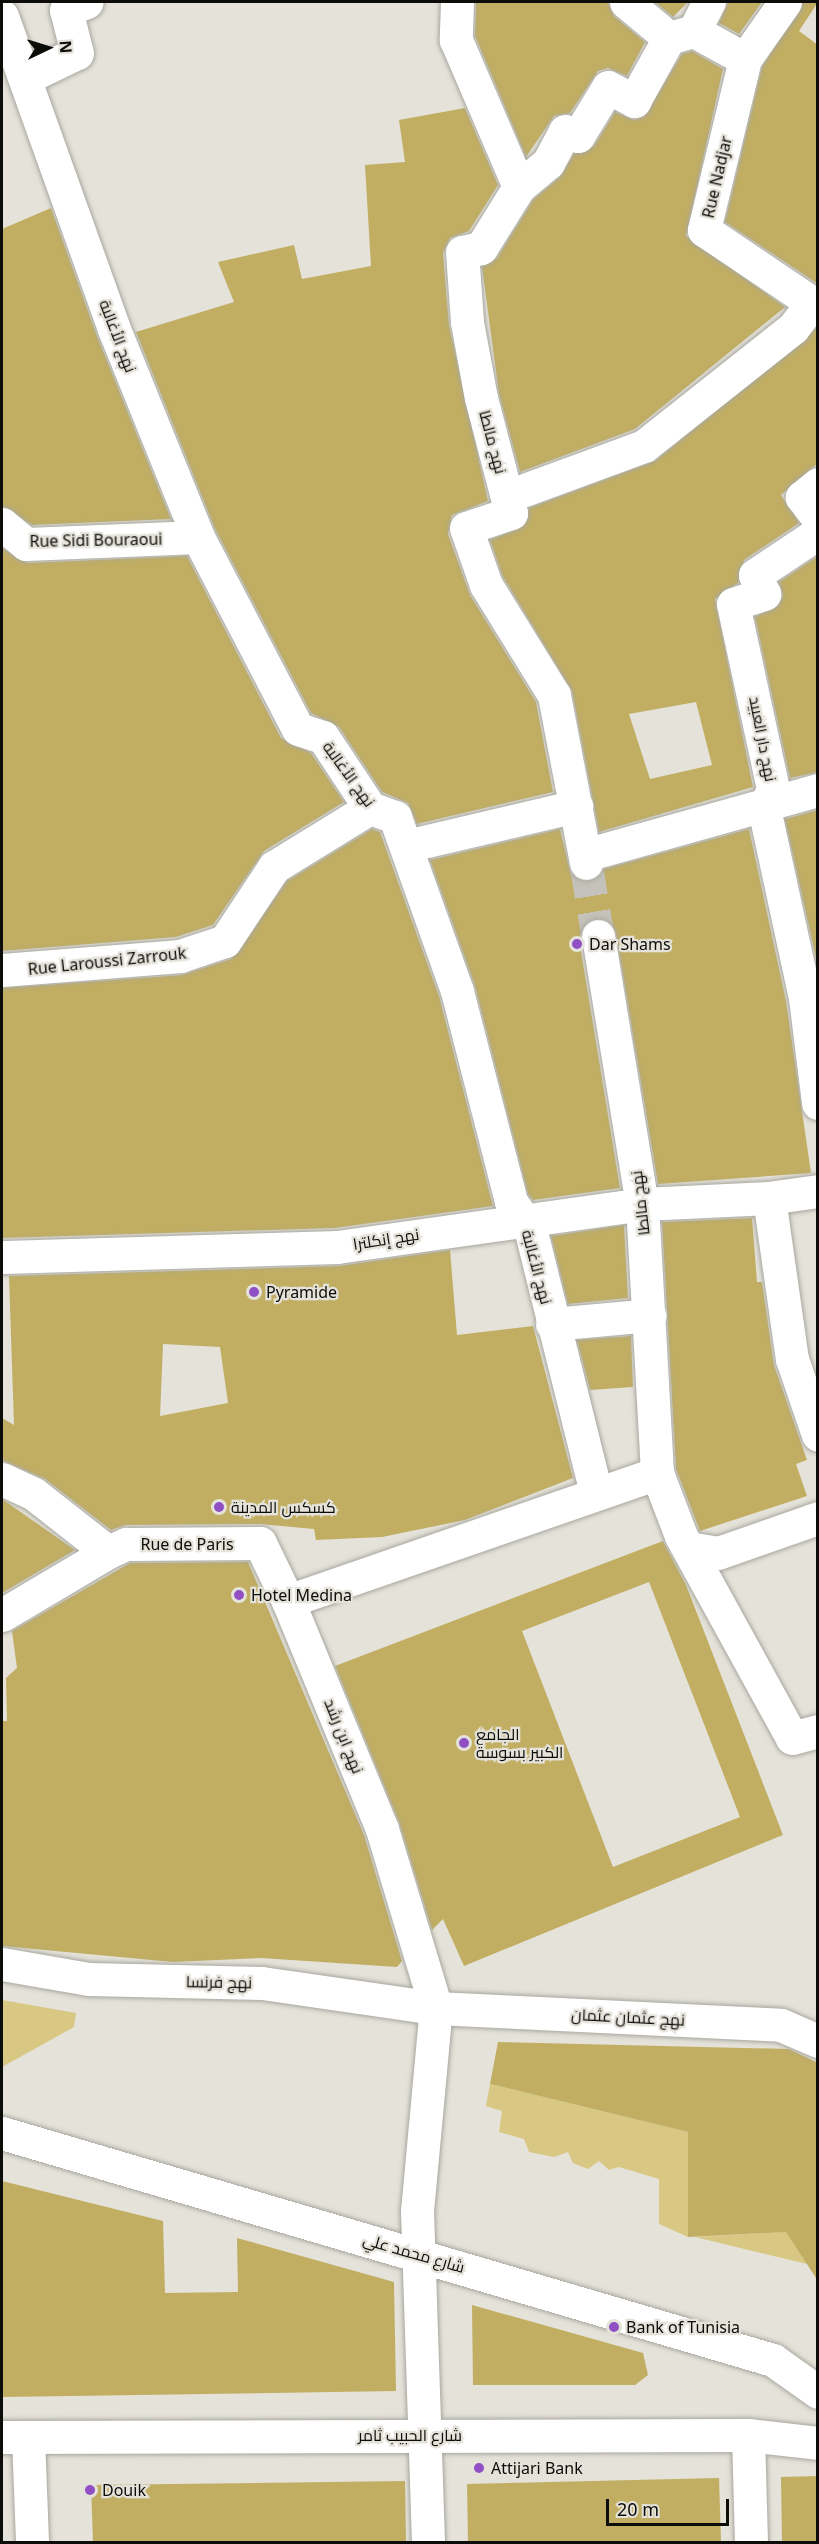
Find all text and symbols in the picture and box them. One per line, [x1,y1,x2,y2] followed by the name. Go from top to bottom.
[18,18,78,78] north arrow
[55,39,77,54] text: N
[698,134,736,220] street label: Rue Nadjar
[95,297,141,375] street label: نهج الأغالبة
[475,408,511,476] street label: نهج مالطا
[29,529,163,551] street label: Rue Sidi Bouraoui
[745,695,781,783] street label: نهج دار العبيد
[319,738,379,810] street label: نهج الأغالبة
[589,934,671,954] place label: Dar Shams
[570,937,584,951] marker: Dar Shams
[27,943,187,979] street label: Rue Laroussi Zarrouk
[627,1170,653,1236] street label: نهج مالطا
[351,1224,421,1254] street label: نهج إنكلترا
[518,1228,556,1306] street label: نهج الأغالبة
[266,1282,337,1302] place label: Pyramide
[247,1285,261,1299] marker: Pyramide
[231,1497,336,1517] place label: كسكس المدينة
[212,1500,226,1514] marker: كسكس المدينة
[140,1534,234,1554] street label: Rue de Paris
[251,1585,352,1605] place label: Hotel Medina
[232,1588,246,1602] marker: Hotel Medina
[320,1696,368,1776] street label: نهج ابن رشد
[476,1724,563,1762] place label: الجامع الكبير بسوسة
[457,1736,471,1750] marker: الجامع الكبير بسوسة
[186,1972,252,1992] street label: نهج فرنسا
[571,2004,685,2030] street label: نهج عثمان عثمان
[361,2229,467,2277] street label: شارع محمد علي
[626,2317,740,2337] place label: Bank of Tunisia
[607,2320,621,2334] marker: Bank of Tunisia
[358,2425,462,2445] street label: شارع الحبيب ثامر
[491,2458,583,2478] place label: Attijari Bank
[472,2461,486,2475] marker: Attijari Bank
[102,2480,146,2500] place label: Douik
[83,2483,97,2497] marker: Douik
[609,2487,732,2525] scale bar
[617,2497,659,2521] text: 20 m

